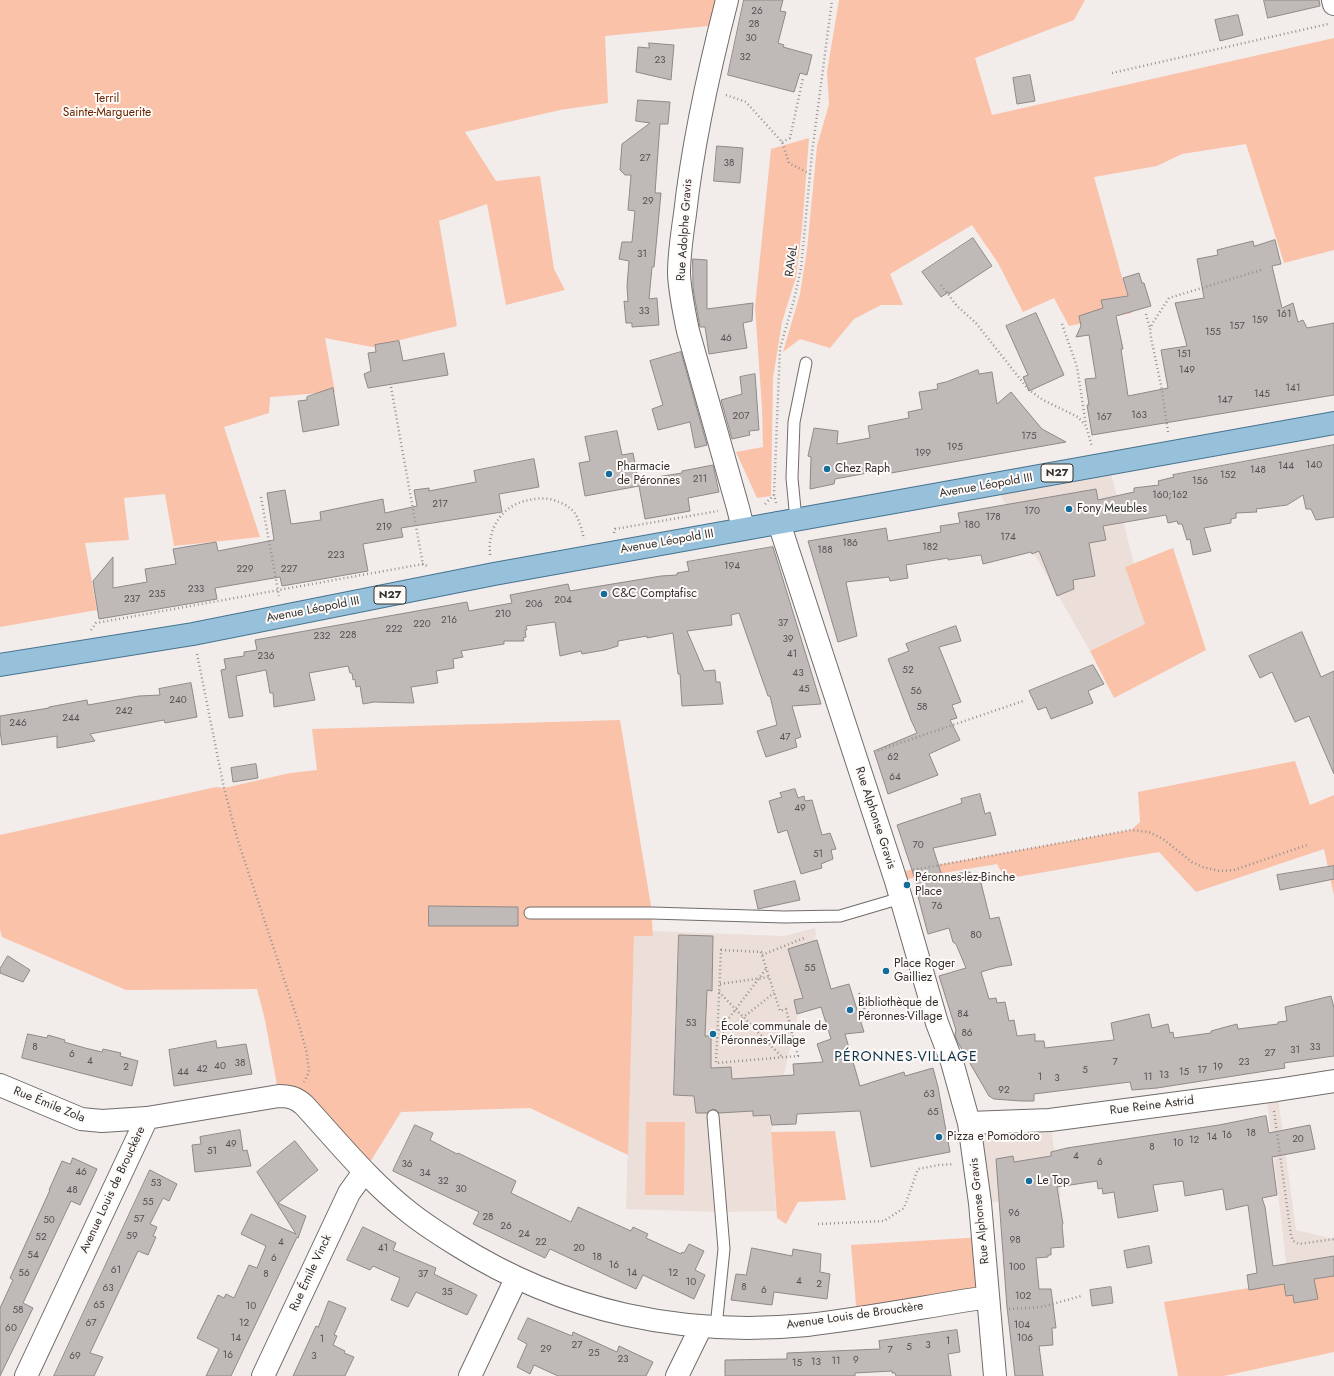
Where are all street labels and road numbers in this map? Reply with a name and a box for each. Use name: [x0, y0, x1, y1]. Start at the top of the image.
street label: Rue Adolphe Gravis: [674, 179, 696, 281]
street label: RAVeL: [783, 244, 801, 278]
road number: N27: [1041, 464, 1073, 482]
street label: Avenue Léopold III: [938, 471, 1034, 501]
street label: Avenue Léopold III: [619, 527, 715, 557]
road number: N27: [374, 586, 406, 604]
street label: Avenue Léopold III: [265, 594, 361, 626]
street label: Rue Alphonse Gravis: [852, 765, 898, 871]
street label: Rue Émile Zola: [11, 1084, 87, 1126]
street label: Rue Reine Astrid: [1109, 1094, 1195, 1118]
street label: Avenue Louis de Brouckère: [77, 1124, 149, 1256]
street label: Rue Alphonse Gravis: [967, 1157, 993, 1265]
street label: Rue Émile Vinck: [287, 1232, 335, 1314]
street label: Avenue Louis de Brouckère: [786, 1299, 924, 1333]

